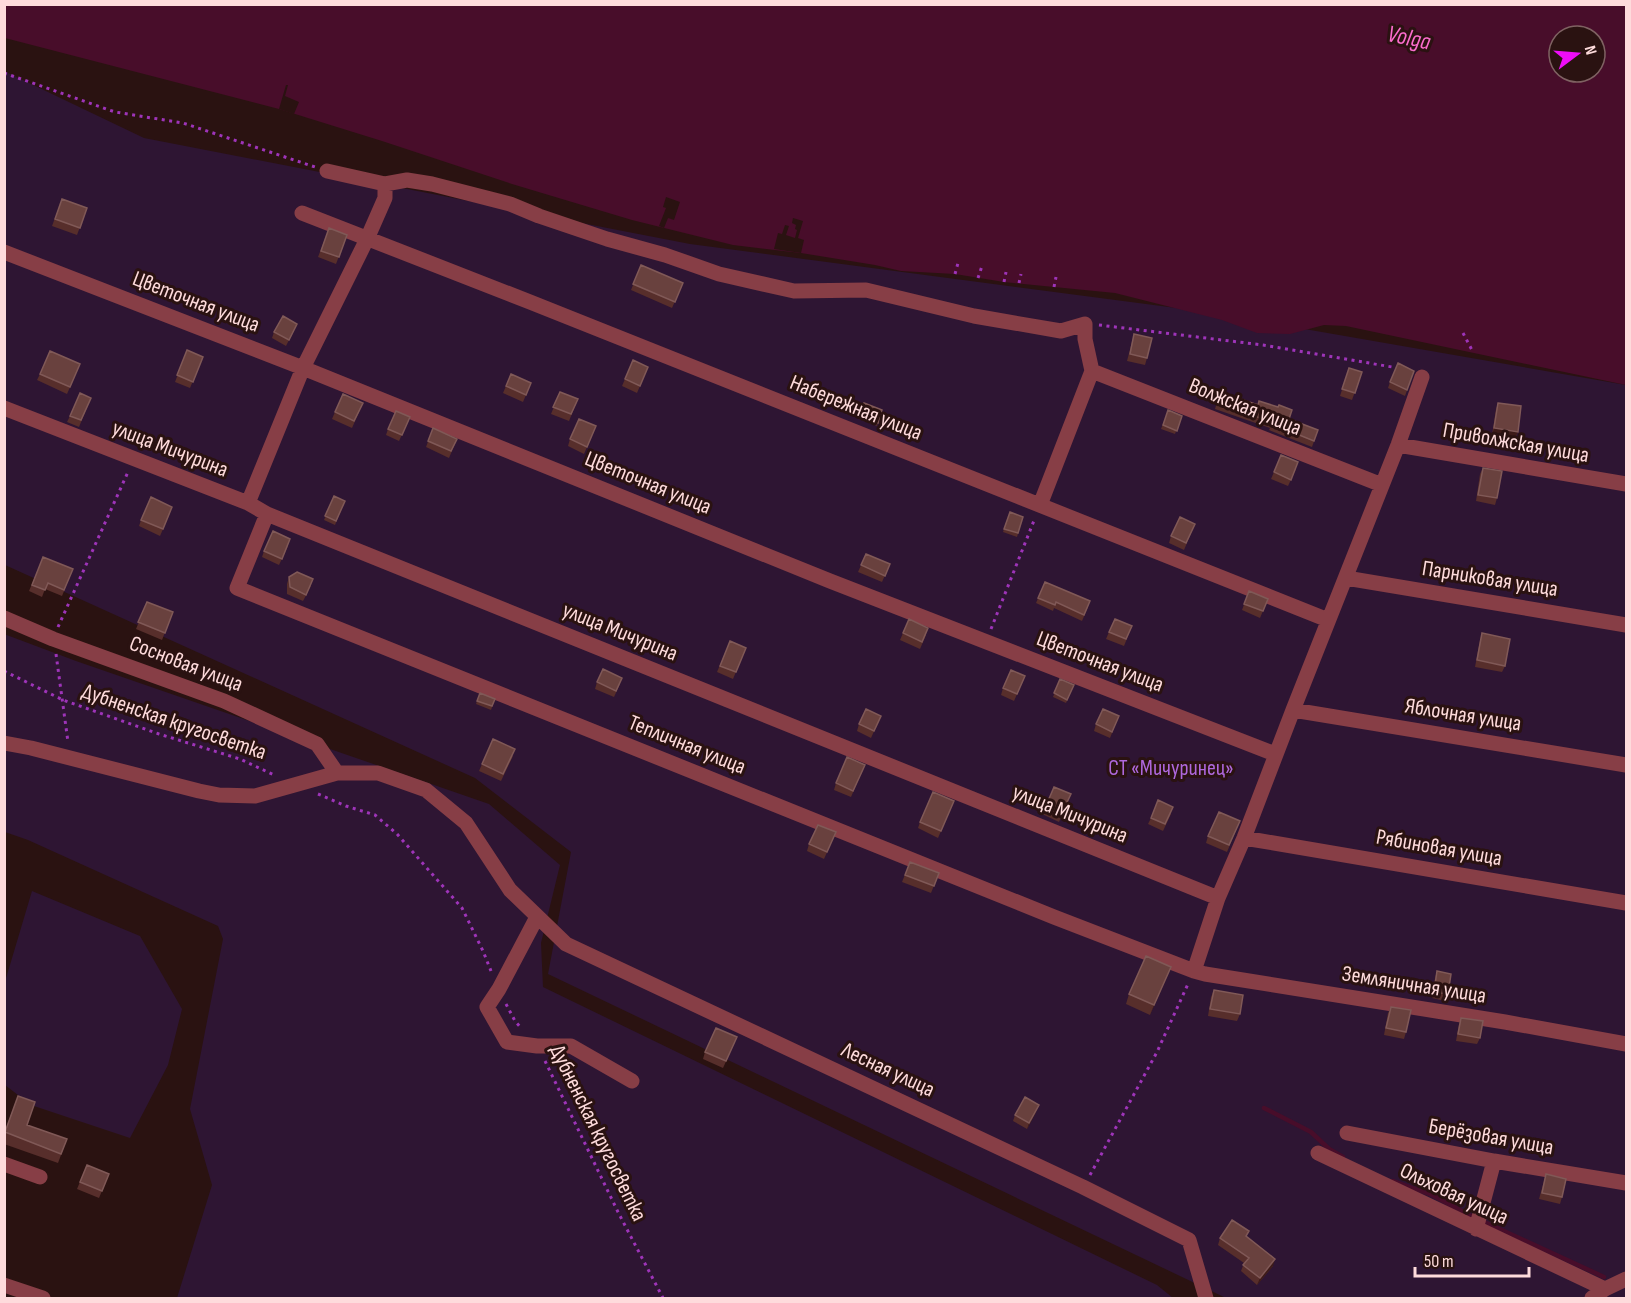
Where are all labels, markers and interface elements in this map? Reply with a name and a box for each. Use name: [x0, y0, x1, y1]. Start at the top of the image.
water label: Volga: [1385, 19, 1434, 57]
north arrow: [1547, 24, 1607, 84]
text: N: [1580, 44, 1600, 57]
street label: Цветочная улица: [129, 265, 263, 339]
street label: Набережная улица: [786, 369, 926, 447]
street label: Волжская улица: [1185, 372, 1305, 442]
street label: улица Мичурина: [108, 415, 232, 483]
street label: Приволжская улица: [1441, 417, 1591, 469]
street label: Цветочная улица: [581, 445, 715, 521]
street label: Парниковая улица: [1420, 555, 1560, 603]
street label: улица Мичурина: [558, 597, 682, 667]
street label: Цветочная улица: [1033, 625, 1167, 699]
street label: Сосновая улица: [125, 630, 247, 698]
street label: Дубненская кругосветка: [78, 678, 270, 766]
street label: Яблочная улица: [1403, 692, 1523, 738]
street label: Тепличная улица: [624, 709, 750, 781]
park label: СТ «Мичуринец»: [1108, 755, 1234, 782]
street label: улица Мичурина: [1008, 779, 1132, 849]
street label: Рябиновая улица: [1374, 824, 1504, 872]
street label: Земляничная улица: [1340, 960, 1488, 1010]
street label: Лесная улица: [836, 1036, 939, 1103]
street label: Дубненская кругосветка: [544, 1040, 652, 1226]
street label: Берёзовая улица: [1427, 1113, 1555, 1161]
street label: Ольховая улица: [1395, 1157, 1513, 1231]
scale bar: [1415, 1240, 1529, 1278]
text: 50 m: [1424, 1251, 1454, 1272]

